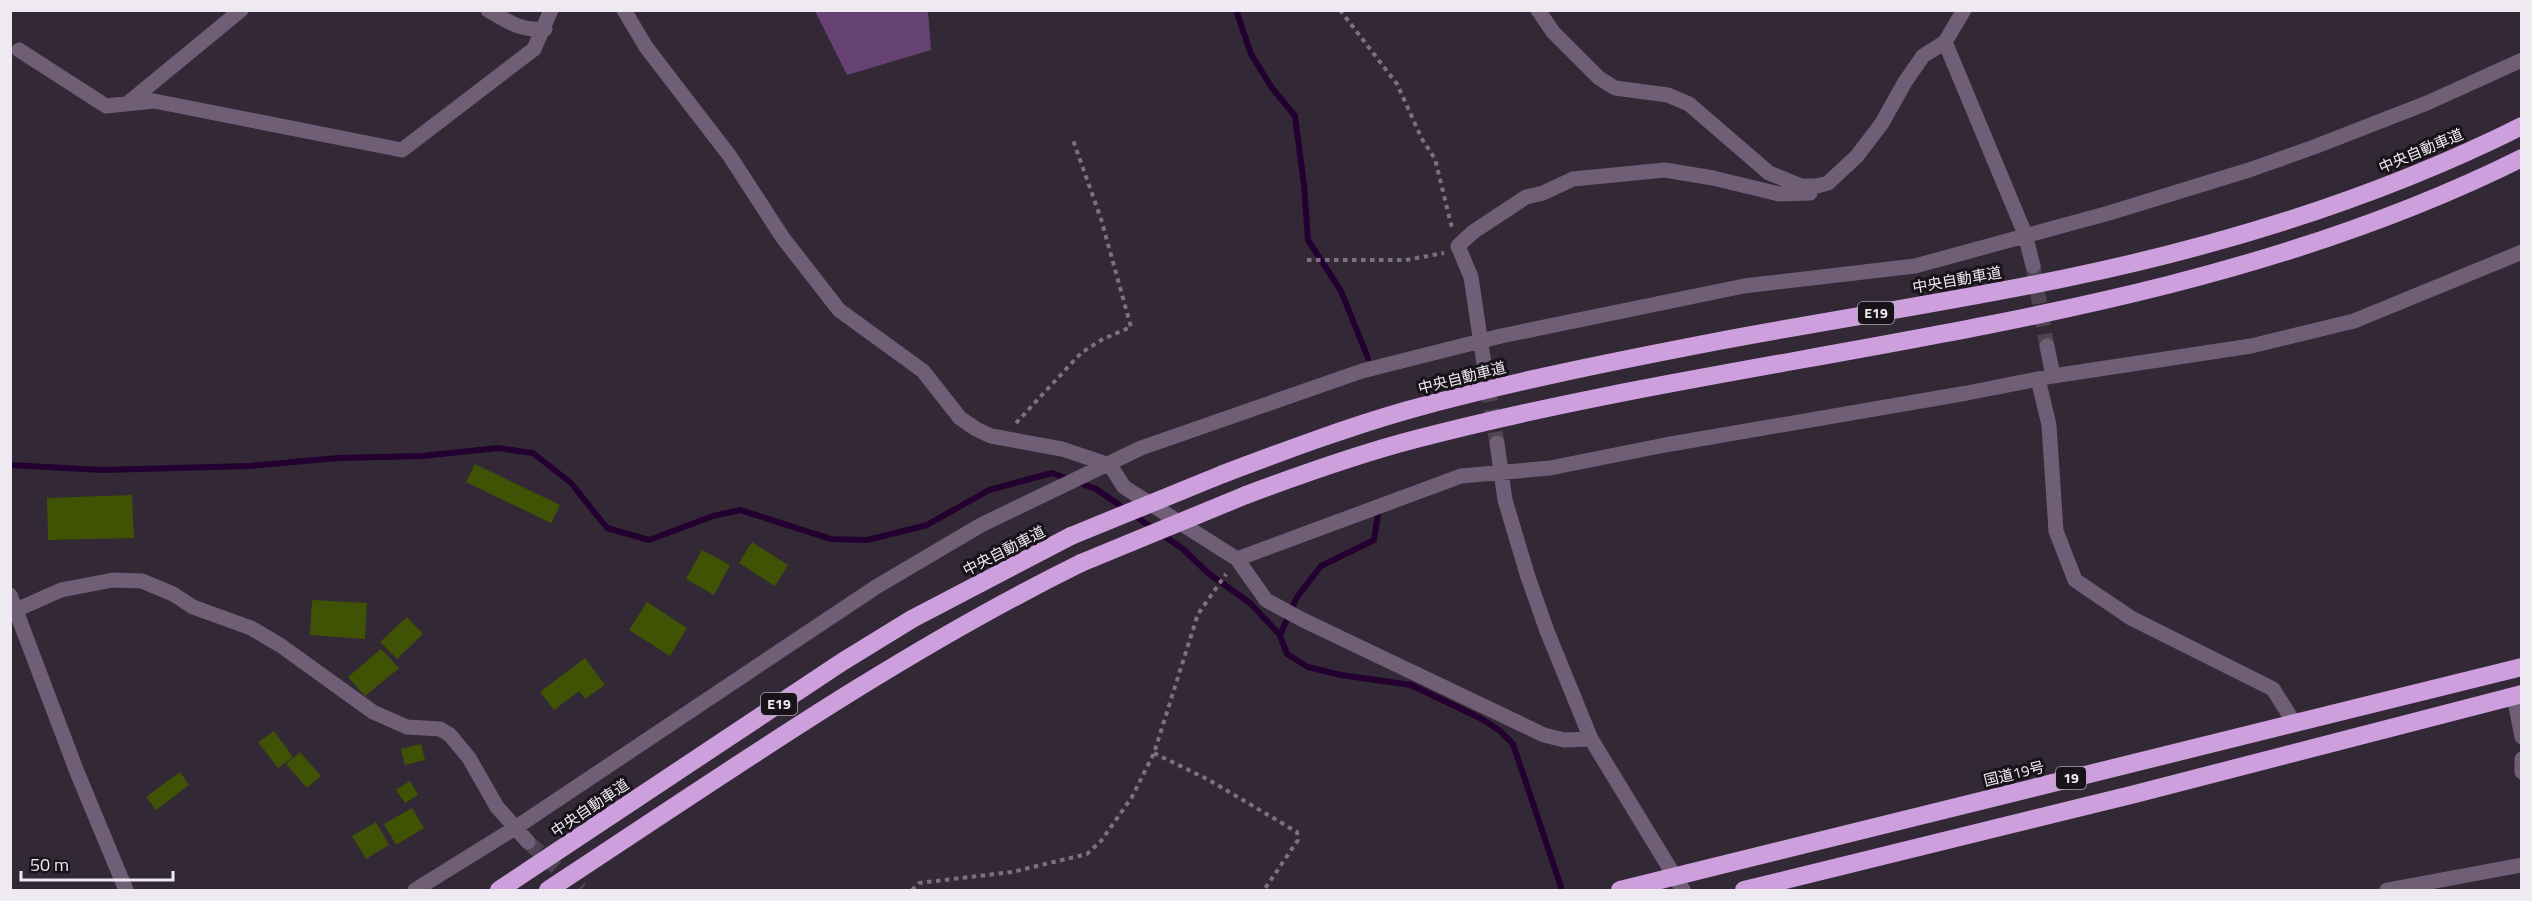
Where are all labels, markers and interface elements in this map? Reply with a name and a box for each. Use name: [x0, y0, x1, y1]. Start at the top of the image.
street label: 中央自動車道: [2375, 122, 2467, 179]
street label: 中央自動車道: [1911, 260, 2003, 299]
road number: E19: [1858, 302, 1894, 324]
street label: 中央自動車道: [1415, 355, 1508, 400]
street label: 中央自動車道: [958, 520, 1049, 581]
road number: E19: [761, 693, 797, 715]
street label: 国道19号: [1981, 755, 2047, 792]
road number: 19: [2056, 767, 2086, 789]
street label: 中央自動車道: [546, 773, 633, 842]
scale bar: [21, 844, 172, 882]
text: 50 m: [30, 851, 69, 878]

